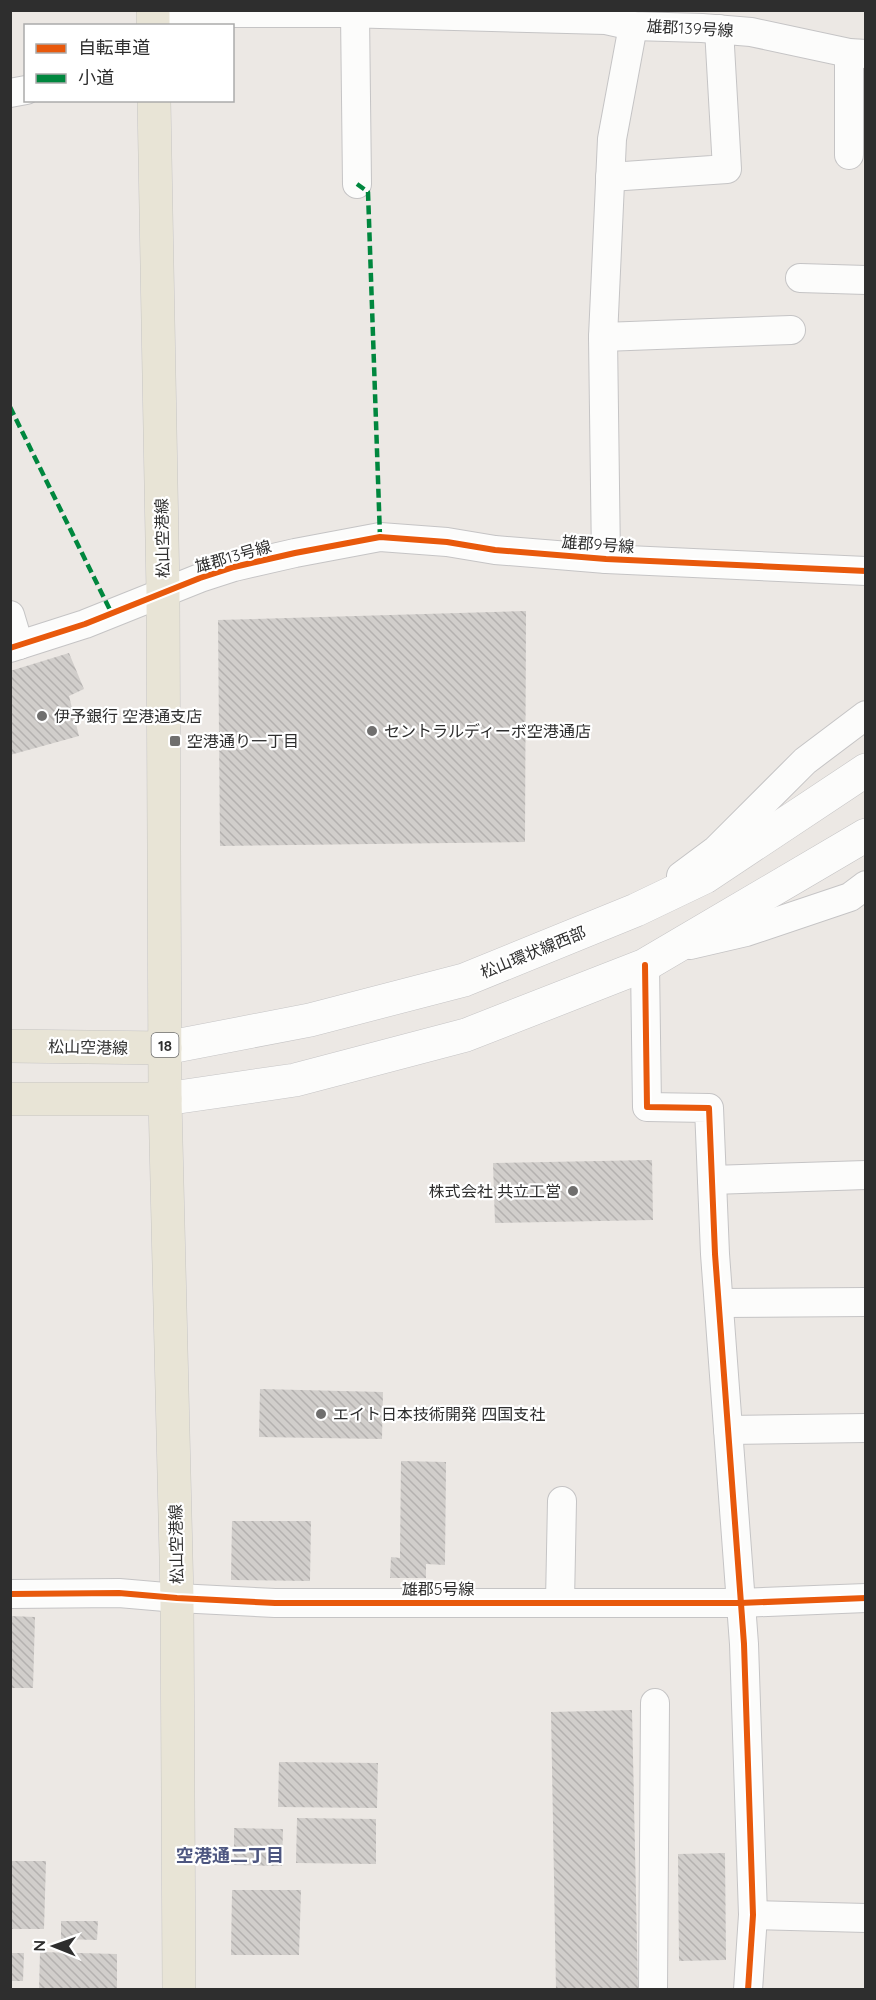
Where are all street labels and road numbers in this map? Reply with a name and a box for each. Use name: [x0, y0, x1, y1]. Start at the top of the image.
street label: 雄郡139号線: [646, 16, 734, 40]
street label: 松山空港線: [151, 498, 173, 578]
street label: 雄郡9号線: [561, 531, 635, 557]
street label: 雄郡13号線: [193, 536, 273, 576]
street label: 松山環状線西部: [477, 922, 589, 982]
road number: 18: [152, 1033, 178, 1057]
street label: 松山空港線: [48, 1036, 128, 1058]
street label: 松山空港線: [165, 1504, 187, 1584]
street label: 雄郡5号線: [402, 1579, 474, 1599]

